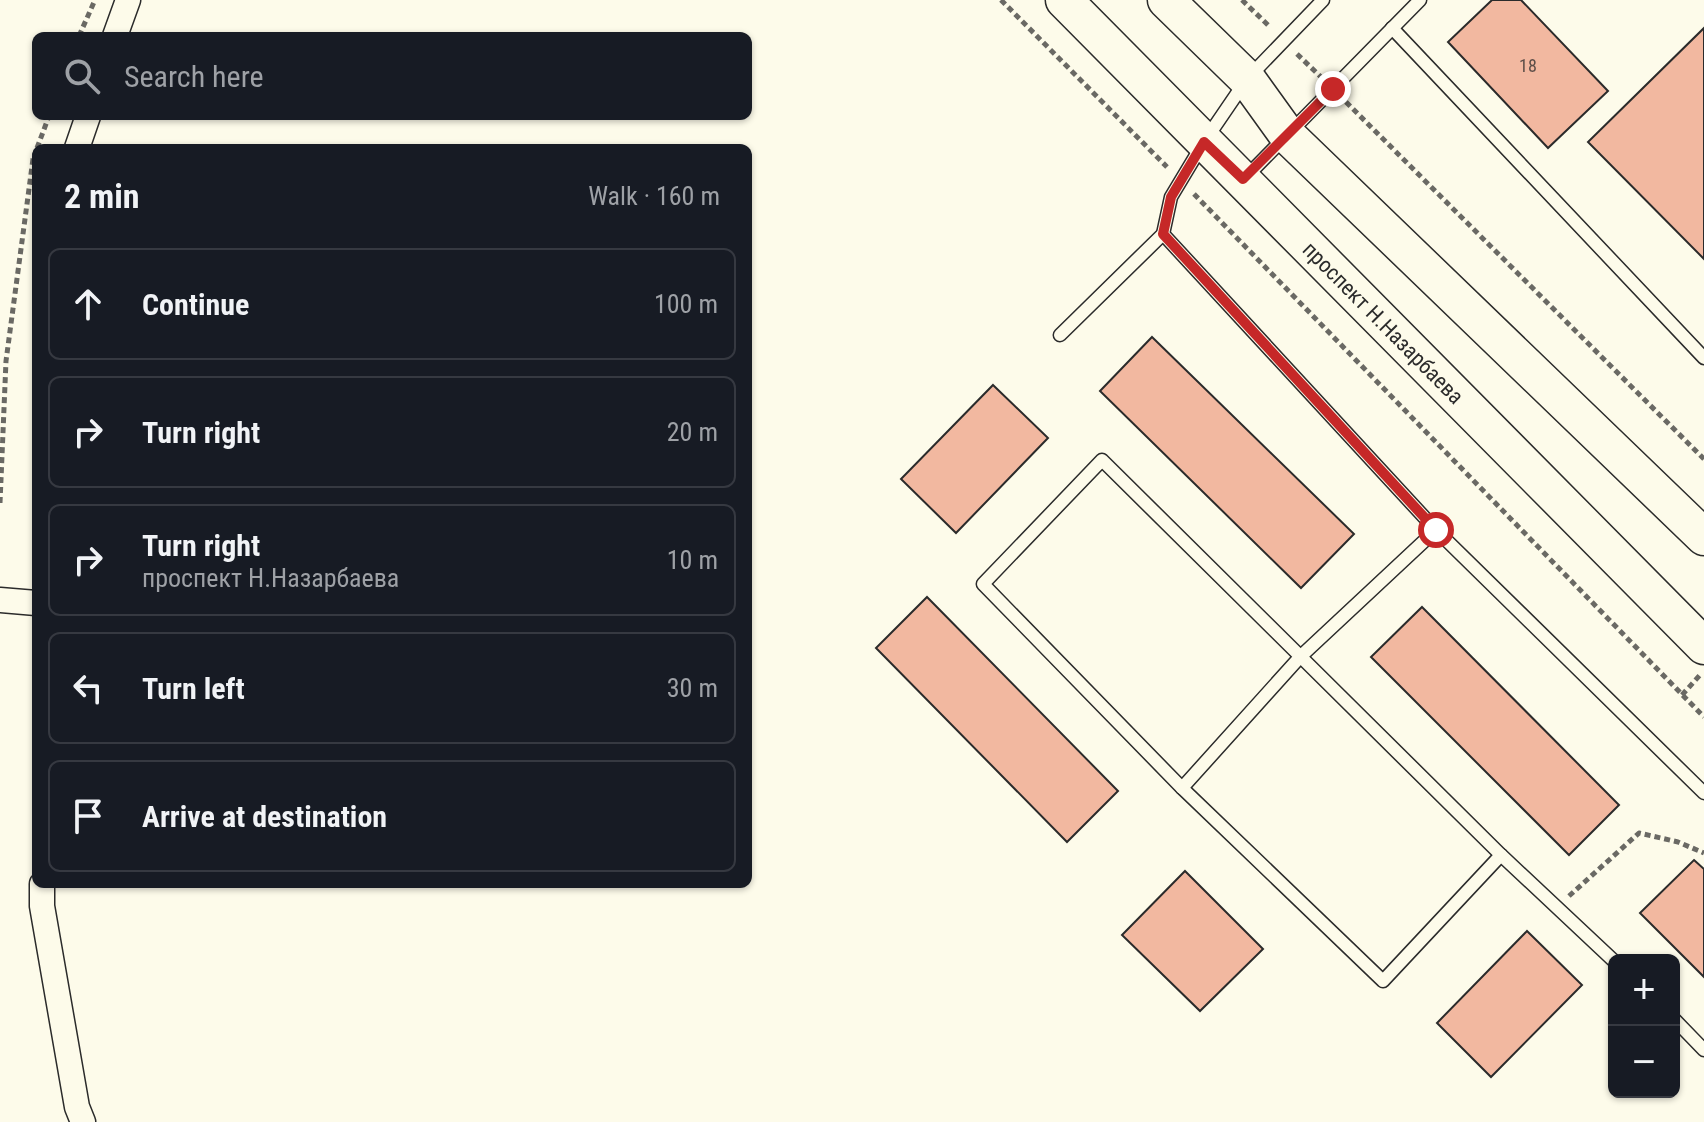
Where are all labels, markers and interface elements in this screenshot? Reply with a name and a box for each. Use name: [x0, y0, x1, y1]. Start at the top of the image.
search box: [32, 32, 752, 120]
icon: search: [60, 54, 104, 98]
house number: 18: [1519, 55, 1537, 76]
text: Search here: [124, 59, 264, 94]
route end: [1315, 71, 1351, 107]
text: 2 min: [64, 176, 140, 216]
text: Walk · 160 m: [588, 181, 720, 211]
street label: проспект Н.Назарбаева: [1298, 237, 1469, 409]
icon: ahead: [66, 282, 110, 326]
text: Continue: [142, 287, 249, 322]
text: 100 m: [654, 289, 718, 319]
icon: right: [66, 410, 110, 454]
text: Turn right: [142, 415, 260, 450]
text: 20 m: [667, 417, 718, 447]
route start: [1418, 512, 1454, 548]
text: Turn right: [142, 528, 260, 563]
icon: right: [66, 538, 110, 582]
text: 10 m: [667, 545, 718, 575]
text: проспект Н.Назарбаева: [142, 563, 399, 593]
icon: left: [66, 666, 110, 710]
text: Turn left: [142, 671, 245, 706]
text: 30 m: [667, 673, 718, 703]
icon: arrive: [66, 794, 110, 838]
text: Arrive at destination: [142, 799, 387, 834]
map controls: [1608, 954, 1680, 1098]
button: +: [1608, 954, 1680, 1026]
button: −: [1608, 1026, 1680, 1098]

